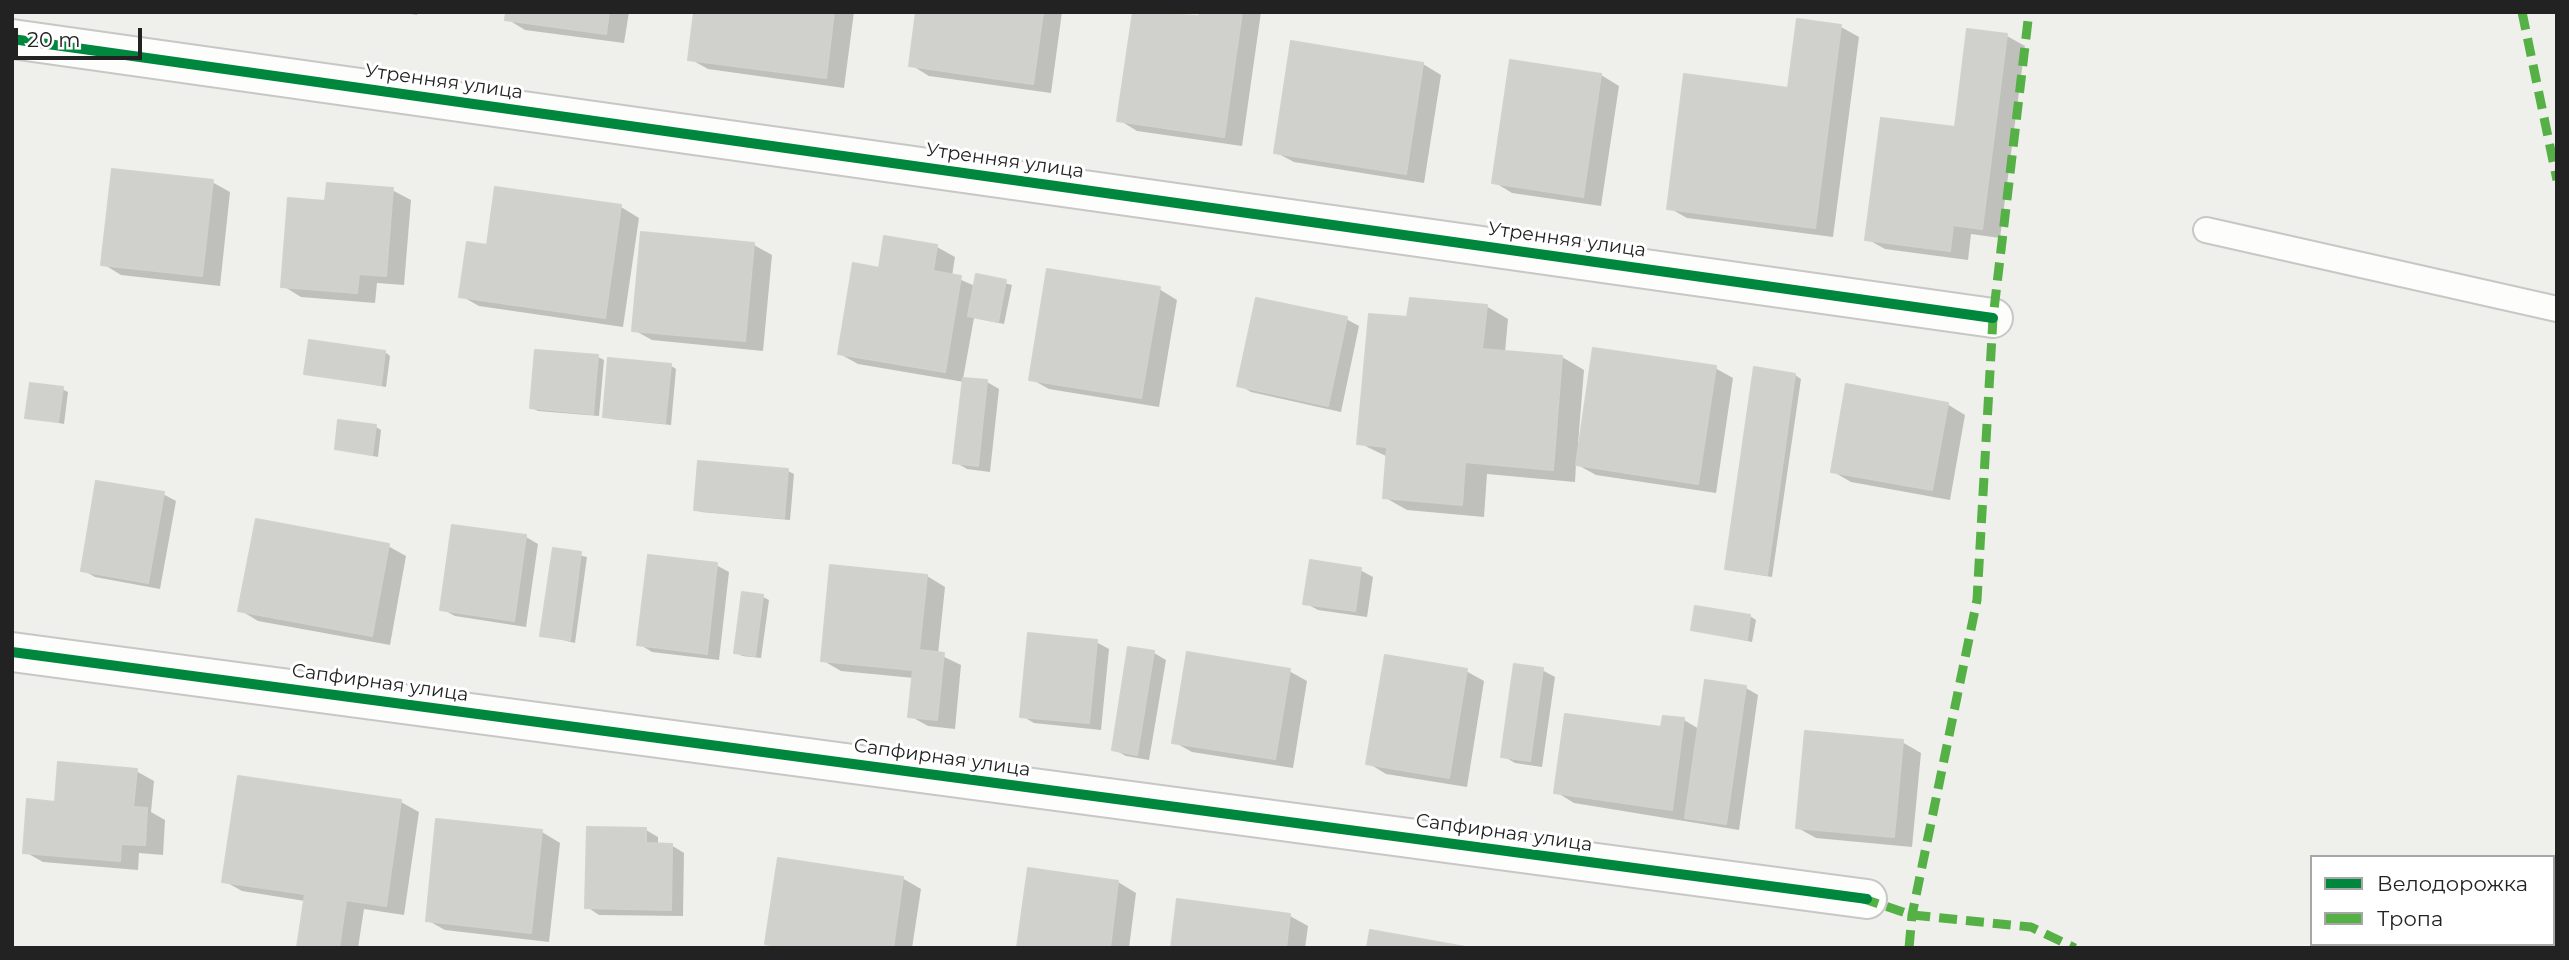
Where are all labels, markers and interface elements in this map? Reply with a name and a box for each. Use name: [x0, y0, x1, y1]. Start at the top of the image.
scale bar: [18, 14, 145, 58]
text: 20 m: [27, 27, 81, 52]
street label: Утренняя улица: [364, 60, 524, 104]
street label: Утренняя улица: [925, 139, 1085, 183]
street label: Утренняя улица: [1487, 218, 1647, 262]
street label: Сапфирная улица: [290, 659, 470, 707]
street label: Сапфирная улица: [852, 734, 1032, 782]
street label: Сапфирная улица: [1414, 809, 1594, 857]
legend: [2310, 855, 2555, 946]
text: Велодорожка: [2377, 871, 2528, 896]
text: Тропа: [2377, 906, 2443, 931]

